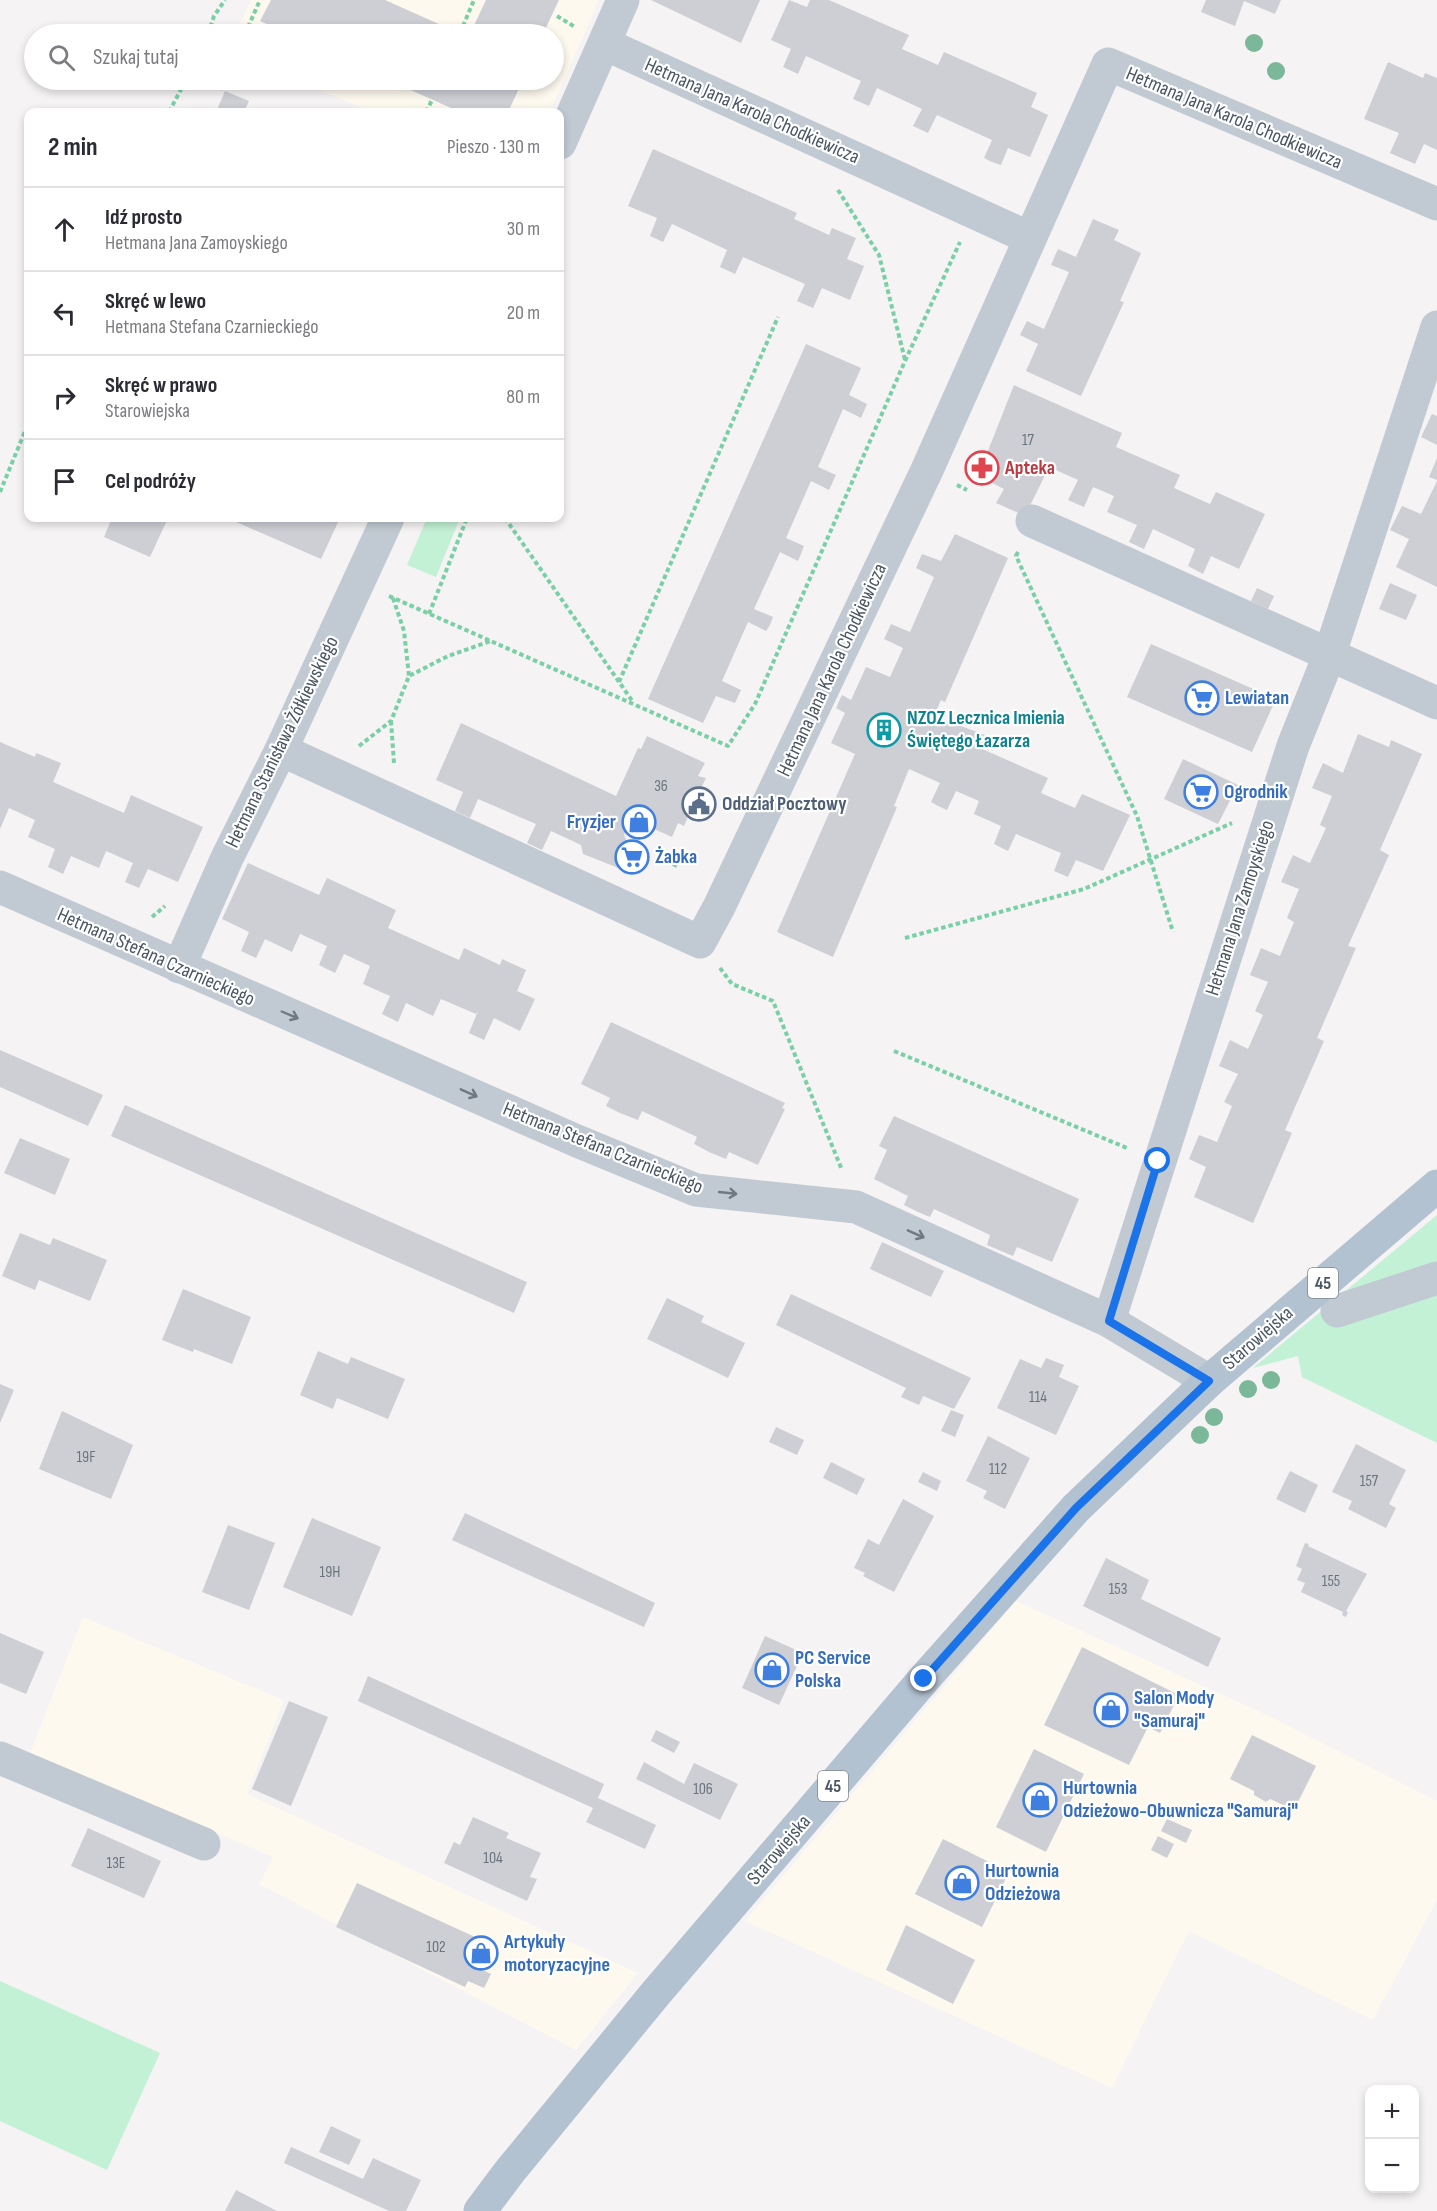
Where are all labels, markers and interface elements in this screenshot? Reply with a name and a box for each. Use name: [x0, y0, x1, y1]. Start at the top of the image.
search box: [24, 24, 564, 90]
icon: search: [45, 41, 78, 74]
text: Szukaj tutaj: [93, 44, 179, 71]
street label: Hetmana Jana Karola Chodkiewicza: [641, 53, 863, 169]
street label: Hetmana Jana Karola Chodkiewicza: [1122, 62, 1346, 174]
text: 2 min: [48, 132, 98, 163]
text: Pieszo · 130 m: [447, 135, 540, 159]
text: Idź prosto: [105, 204, 182, 231]
icon: ahead: [48, 213, 81, 246]
text: 30 m: [507, 217, 540, 241]
text: Hetmana Jana Zamoyskiego: [105, 231, 288, 255]
text: Skręć w lewo: [105, 288, 206, 315]
icon: left: [48, 297, 81, 330]
text: 20 m: [507, 301, 540, 325]
text: Hetmana Stefana Czarnieckiego: [105, 315, 319, 339]
text: Skręć w prawo: [105, 372, 217, 399]
icon: right: [48, 381, 81, 414]
text: 80 m: [506, 385, 540, 409]
text: Starowiejska: [105, 399, 190, 423]
house number: 17: [1022, 431, 1035, 450]
pharmacy icon: Apteka: [964, 450, 1000, 486]
place label: Apteka: [1004, 456, 1055, 480]
icon: arrive: [48, 465, 81, 498]
text: Cel podróży: [105, 468, 196, 495]
street label: Hetmana Jana Karola Chodkiewicza: [772, 560, 892, 780]
street label: Hetmana Stanisława Żółkiewskiego: [220, 632, 344, 852]
supermarket icon: Lewiatan: [1184, 680, 1220, 716]
place label: Lewiatan: [1225, 686, 1289, 710]
place label: NZOZ Lecznica Imienia Świętego Łazarza: [907, 706, 1065, 753]
building icon: NZOZ Lecznica Imienia Świętego Łazarza: [866, 712, 902, 748]
supermarket icon: Ogrodnik: [1183, 774, 1219, 810]
house number: 36: [654, 777, 668, 796]
place label: Ogrodnik: [1224, 780, 1288, 804]
public building icon: Oddział Pocztowy: [681, 786, 717, 822]
place label: Oddział Pocztowy: [722, 792, 847, 816]
shop icon: Fryzjer: [621, 804, 657, 840]
place label: Fryzjer: [567, 810, 616, 834]
street label: Hetmana Jana Zamoyskiego: [1200, 817, 1280, 999]
supermarket icon: Żabka: [614, 839, 650, 875]
place label: Żabka: [655, 845, 697, 869]
street label: Hetmana Stefana Czarnieckiego: [54, 903, 258, 1011]
one-way arrow: [280, 1010, 299, 1021]
one-way arrow: [460, 1087, 478, 1099]
street label: Hetmana Stefana Czarnieckiego: [499, 1097, 707, 1199]
route start: [1144, 1147, 1170, 1173]
one-way arrow: [718, 1188, 737, 1199]
one-way arrow: [907, 1229, 925, 1240]
road number: 45: [1308, 1268, 1338, 1298]
street label: Starowiejska: [1218, 1301, 1298, 1375]
house number: 114: [1029, 1388, 1047, 1407]
house number: 19F: [77, 1448, 96, 1467]
house number: 112: [989, 1460, 1007, 1479]
house number: 157: [1360, 1472, 1379, 1491]
house number: 19H: [320, 1563, 340, 1582]
house number: 155: [1322, 1572, 1340, 1591]
house number: 153: [1109, 1580, 1127, 1599]
place label: PC Service Polska: [795, 1646, 871, 1693]
shop icon: PC Service Polska: [754, 1652, 790, 1688]
route end: [910, 1665, 936, 1691]
place label: Salon Mody "Samuraj": [1134, 1686, 1215, 1733]
shop icon: Salon Mody "Samuraj": [1093, 1692, 1129, 1728]
road number: 45: [818, 1771, 848, 1801]
place label: Hurtownia Odzieżowo-Obuwnicza "Samuraj": [1063, 1776, 1298, 1823]
house number: 106: [693, 1780, 713, 1799]
shop icon: Hurtownia Odzieżowo-Obuwnicza "Samuraj": [1022, 1782, 1058, 1818]
street label: Starowiejska: [742, 1810, 816, 1890]
house number: 104: [483, 1849, 503, 1868]
house number: 13E: [107, 1854, 125, 1873]
place label: Hurtownia Odzieżowa: [985, 1859, 1060, 1906]
shop icon: Hurtownia Odzieżowa: [944, 1865, 980, 1901]
place label: Artykuły motoryzacyjne: [503, 1930, 610, 1977]
shop icon: Artykuły motoryzacyjne: [463, 1935, 499, 1971]
house number: 102: [426, 1938, 446, 1957]
map controls: [1365, 2085, 1419, 2193]
button: +: [1365, 2085, 1419, 2139]
button: −: [1365, 2139, 1419, 2193]

